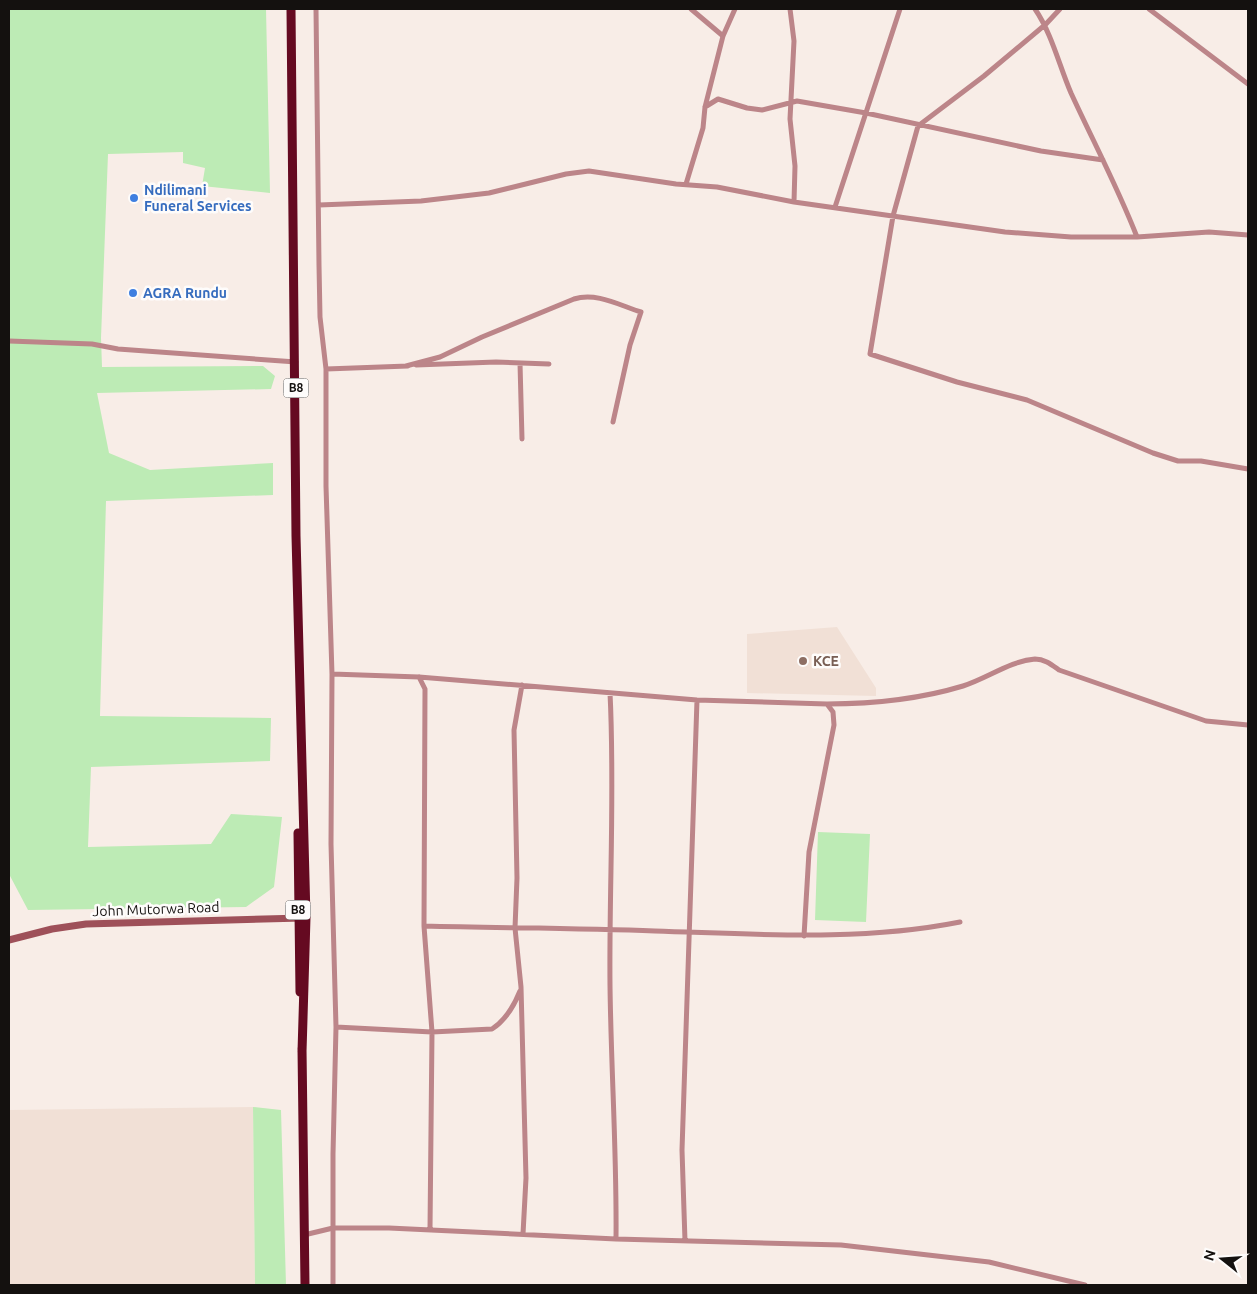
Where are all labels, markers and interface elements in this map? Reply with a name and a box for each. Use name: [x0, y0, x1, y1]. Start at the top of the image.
place label: Ndilimani Funeral Services: [144, 182, 252, 214]
marker: Ndilimani Funeral Services: [128, 192, 140, 204]
place label: AGRA Rundu: [143, 285, 227, 301]
marker: AGRA Rundu: [127, 287, 139, 299]
road number: B8: [284, 378, 308, 398]
place label: KCE: [813, 653, 839, 669]
marker: KCE: [797, 655, 809, 667]
street label: John Mutorwa Road: [92, 899, 220, 919]
road number: B8: [286, 900, 310, 920]
north arrow: [1197, 1234, 1247, 1284]
text: N: [1200, 1248, 1219, 1263]

